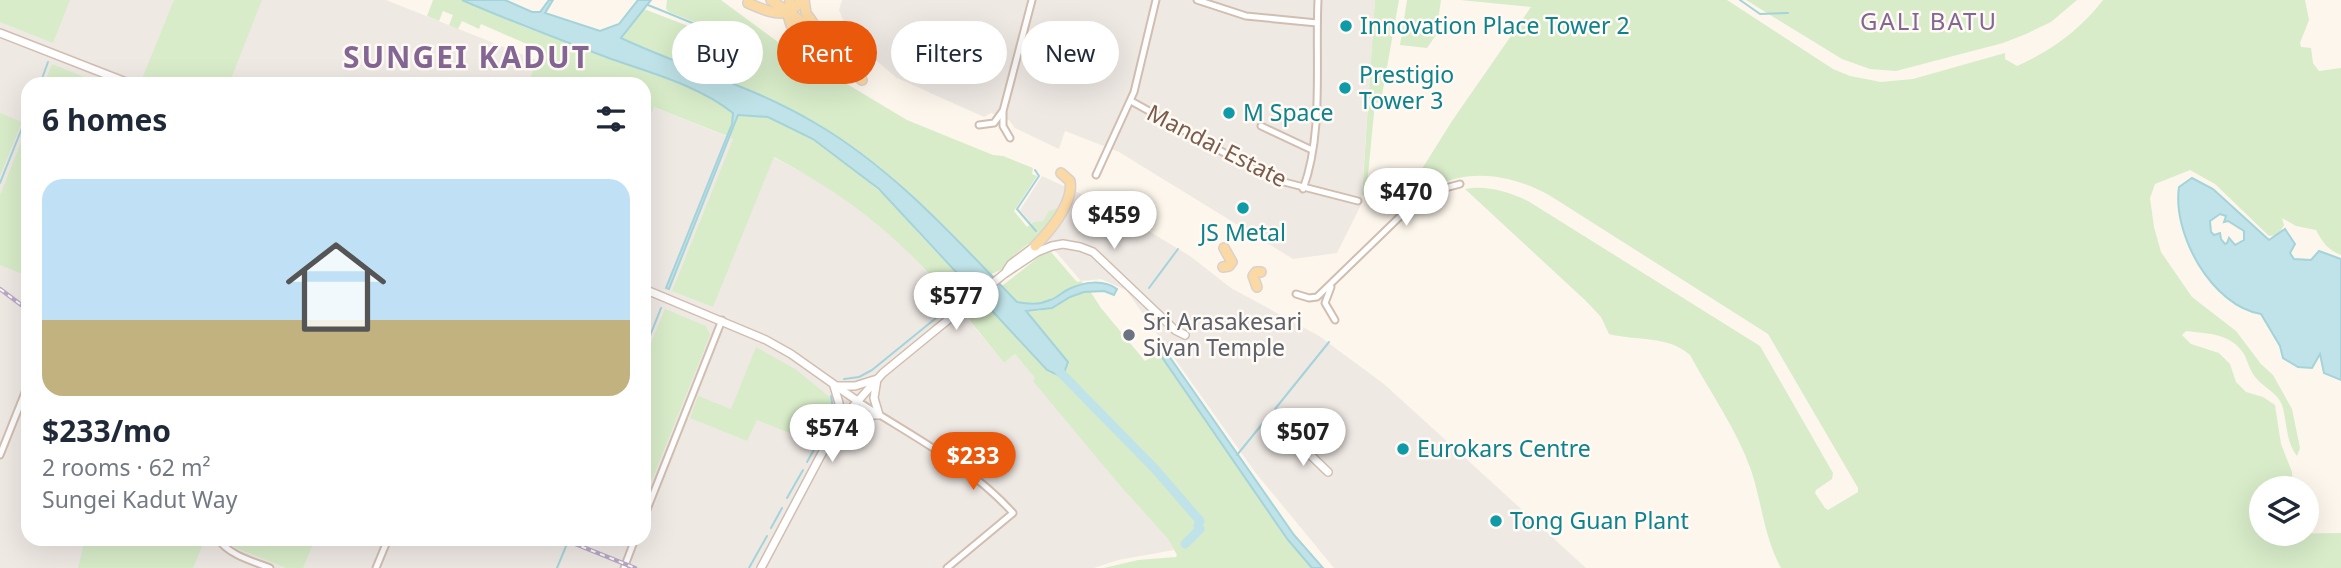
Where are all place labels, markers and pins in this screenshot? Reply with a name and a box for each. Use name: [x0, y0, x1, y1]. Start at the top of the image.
place label: Innovation Place Tower 2: [1360, 9, 1630, 41]
marker: Innovation Place Tower 2: [1338, 18, 1354, 34]
place label: Prestigio Tower 3: [1359, 58, 1454, 116]
marker: Prestigio Tower 3: [1337, 80, 1353, 96]
place label: M Space: [1243, 96, 1334, 128]
marker: M Space: [1221, 105, 1237, 121]
pin: $470: [1365, 168, 1447, 228]
pin: $459: [1073, 191, 1155, 251]
marker: JS Metal: [1235, 200, 1251, 216]
place label: JS Metal: [1198, 216, 1286, 248]
pin: $577: [915, 272, 997, 332]
place label: Sri Arasakesari Sivan Temple: [1143, 305, 1302, 363]
marker: Sri Arasakesari Sivan Temple: [1121, 327, 1137, 343]
pin: $574: [791, 405, 873, 464]
pin: $507: [1262, 408, 1344, 468]
place label: Eurokars Centre: [1417, 432, 1591, 464]
pin: $233: [932, 433, 1014, 492]
marker: Eurokars Centre: [1395, 441, 1411, 457]
place label: Tong Guan Plant: [1510, 504, 1689, 536]
marker: Tong Guan Plant: [1488, 513, 1504, 529]

